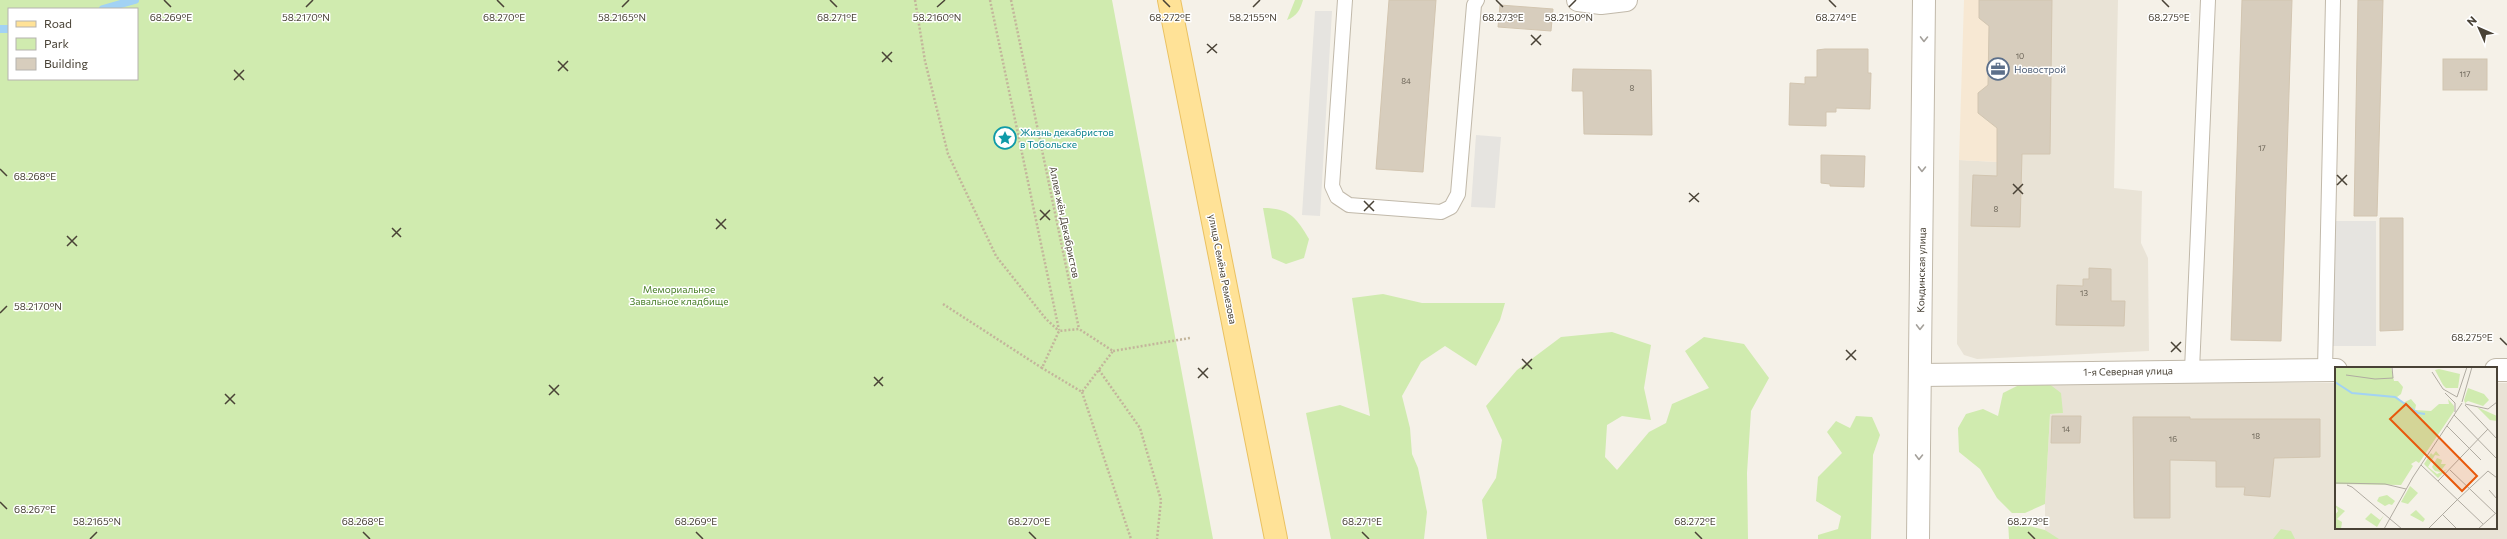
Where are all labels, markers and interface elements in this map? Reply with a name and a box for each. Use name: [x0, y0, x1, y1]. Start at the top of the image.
legend: [8, 8, 138, 80]
north arrow: [2459, 8, 2499, 48]
text: 68.269°E: [150, 11, 192, 23]
text: 58.2170°N: [282, 11, 330, 23]
text: 68.270°E: [483, 11, 525, 23]
text: 58.2165°N: [598, 11, 646, 23]
text: 68.271°E: [817, 11, 857, 23]
text: 58.2160°N: [913, 11, 961, 23]
text: 68.272°E: [1149, 11, 1191, 23]
text: 58.2155°N: [1229, 11, 1277, 23]
text: 68.273°E: [1482, 11, 1524, 23]
text: 58.2150°N: [1545, 11, 1593, 23]
text: 68.274°E: [1815, 11, 1857, 23]
text: 68.275°E: [2148, 11, 2190, 23]
text: N: [2464, 13, 2479, 28]
text: Road: [44, 16, 72, 30]
text: Park: [44, 36, 70, 50]
one-way arrow: [1920, 36, 1928, 42]
house number: 10: [2016, 51, 2024, 61]
text: Building: [44, 56, 88, 70]
office icon: Новострой: [1985, 56, 2011, 82]
place label: Новострой: [2014, 63, 2066, 75]
house number: 117: [2459, 69, 2471, 79]
house number: 84: [1401, 76, 1411, 86]
house number: 8: [1630, 83, 1635, 93]
place icon: Жизнь декабристов в Тобольске: [992, 125, 1018, 151]
place label: Жизнь декабристов в Тобольске: [1020, 126, 1114, 150]
house number: 17: [2258, 143, 2266, 153]
street label: Аллея жён Декабристов: [1047, 165, 1083, 279]
one-way arrow: [1918, 166, 1926, 172]
text: 68.268°E: [14, 170, 56, 182]
house number: 8: [1994, 204, 1999, 214]
street label: улица Семёна Ремезова: [1206, 213, 1240, 325]
street label: Кондинская улица: [1914, 227, 1928, 313]
park label: Мемориальное Завальное кладбище: [630, 283, 728, 307]
house number: 13: [2080, 288, 2088, 298]
text: 58.2170°N: [14, 300, 62, 312]
one-way arrow: [1916, 324, 1925, 330]
text: 68.275°E: [2451, 331, 2493, 343]
street label: 1-я Северная улица: [2083, 364, 2173, 378]
inset map: [2335, 367, 2497, 529]
house number: 14: [2062, 424, 2070, 434]
house number: 18: [2252, 431, 2260, 441]
house number: 16: [2169, 434, 2177, 444]
one-way arrow: [1915, 454, 1923, 460]
text: 68.267°E: [14, 503, 56, 515]
text: 58.2165°N: [73, 515, 121, 527]
text: 68.268°E: [342, 515, 384, 527]
text: 68.269°E: [675, 515, 717, 527]
text: 68.270°E: [1008, 515, 1050, 527]
text: 68.271°E: [1342, 515, 1382, 527]
text: 68.272°E: [1674, 515, 1716, 527]
text: 68.273°E: [2007, 515, 2049, 527]

